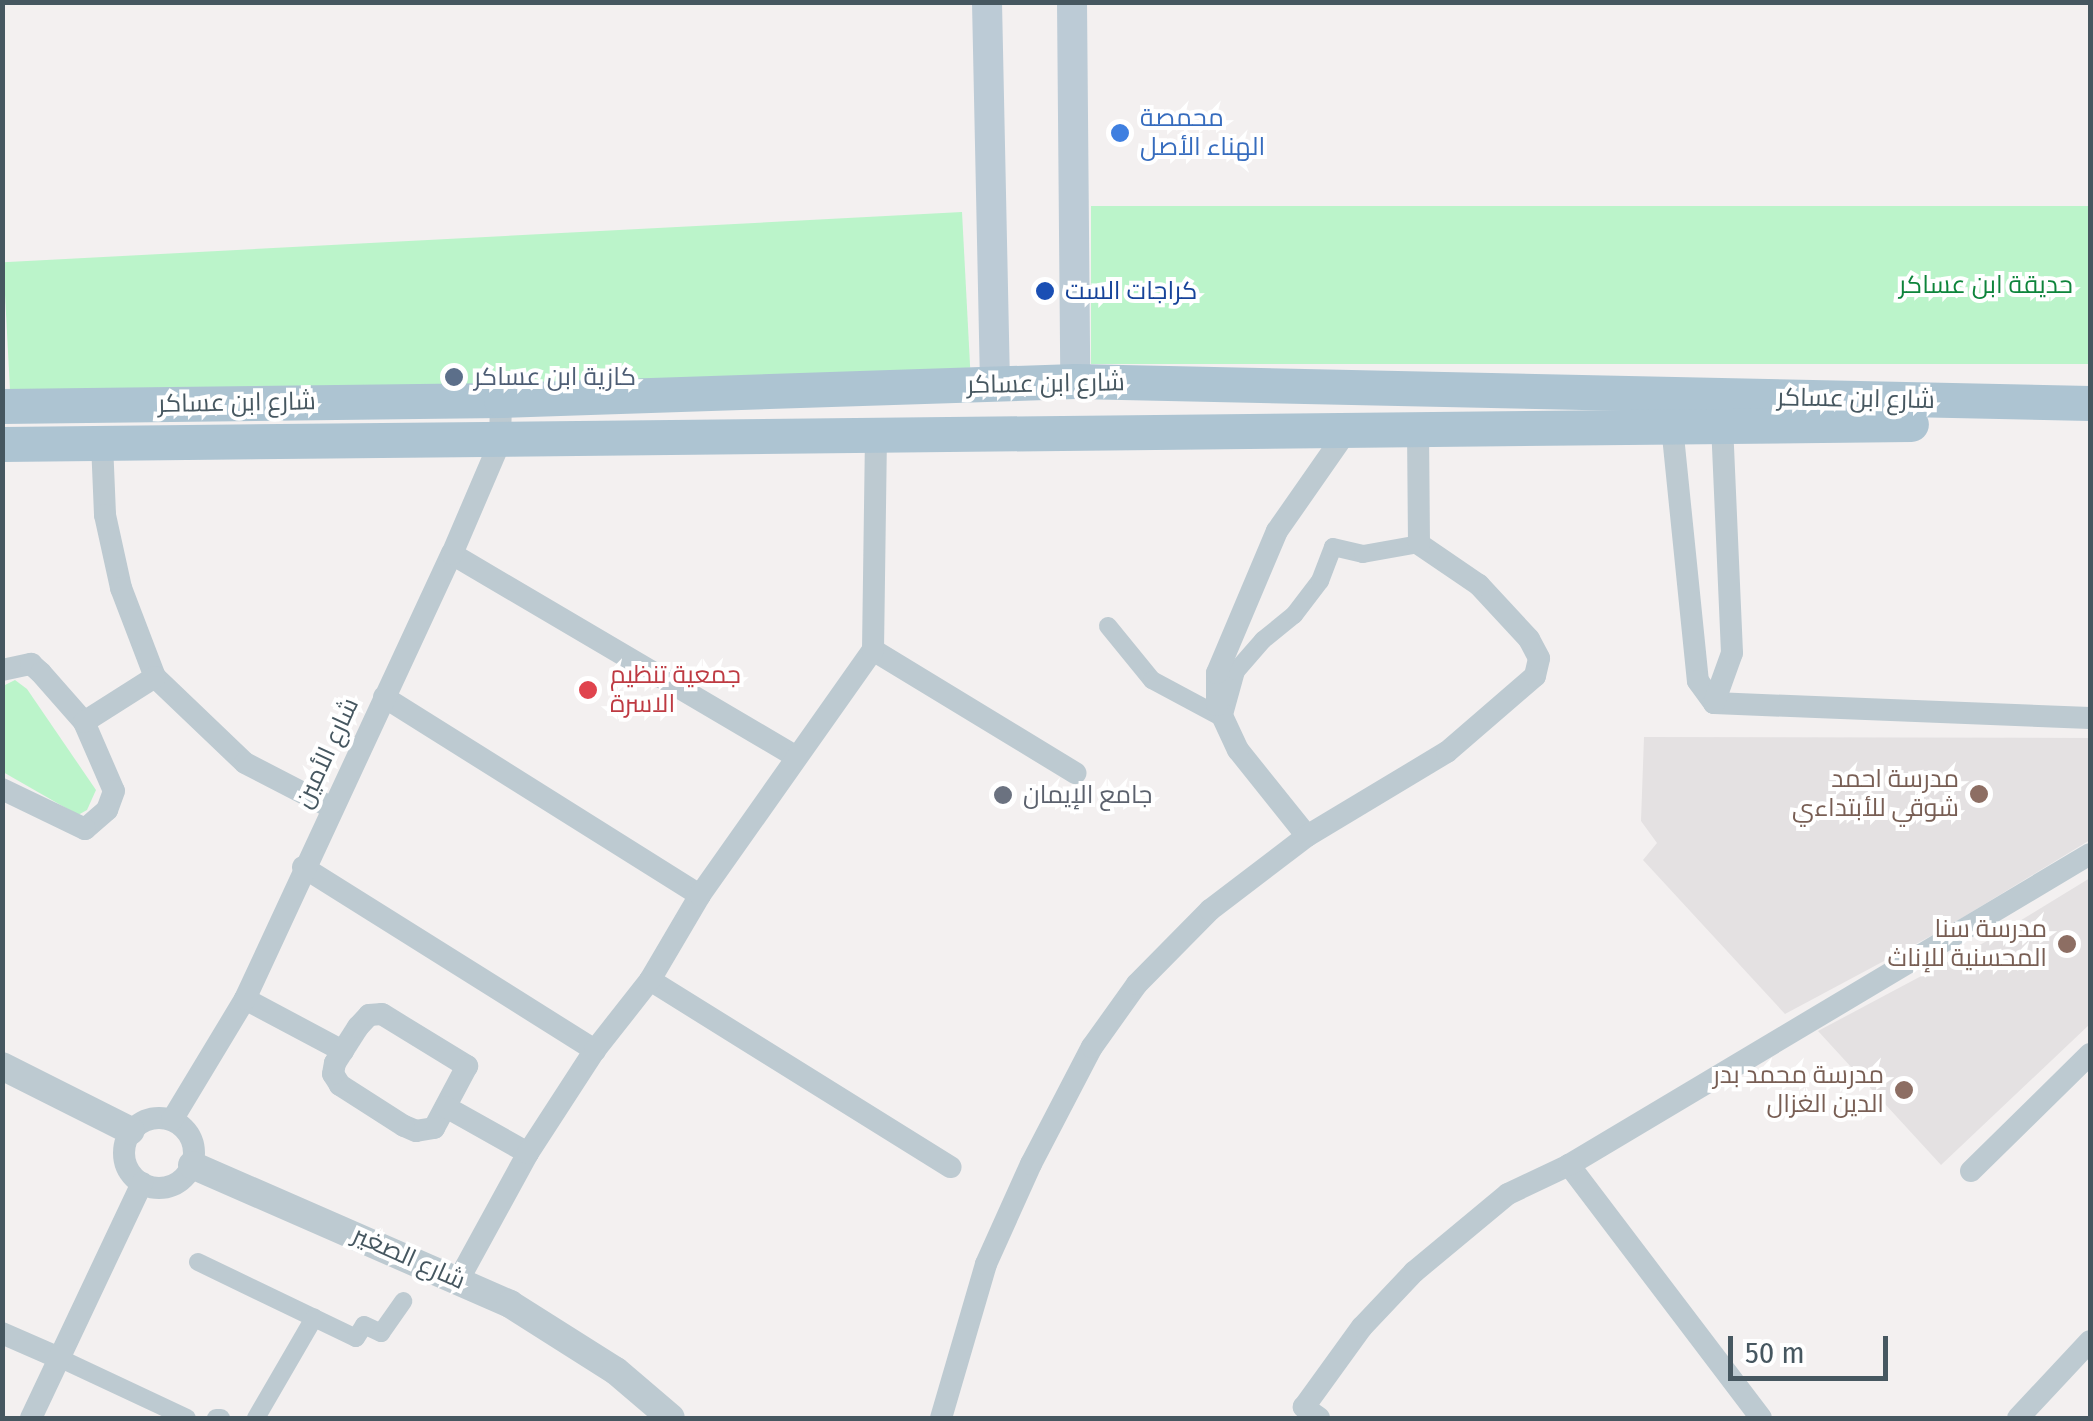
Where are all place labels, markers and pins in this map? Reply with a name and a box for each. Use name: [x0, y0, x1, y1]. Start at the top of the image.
place label: محمصة الهناء الأصل: [1140, 104, 1265, 163]
marker: محمصة الهناء الأصل: [1109, 122, 1131, 144]
place label: كراجات الست: [1065, 276, 1197, 306]
marker: كراجات الست: [1034, 280, 1056, 302]
place label: كازية ابن عساكر: [474, 362, 636, 392]
marker: كازية ابن عساكر: [443, 366, 465, 388]
place label: جمعية تنظيم الاسرة: [610, 661, 741, 720]
marker: جمعية تنظيم الاسرة: [575, 677, 601, 703]
place label: مدرسة احمد شوقي للأبتداءي: [1792, 765, 1959, 824]
place label: جامع الإيمان: [1023, 780, 1152, 810]
marker: مدرسة احمد شوقي للأبتداءي: [1968, 783, 1990, 805]
marker: جامع الإيمان: [992, 784, 1014, 806]
place label: مدرسة سنا المحسنية للإناث: [1887, 915, 2047, 974]
marker: مدرسة سنا المحسنية للإناث: [2056, 933, 2078, 955]
place label: مدرسة محمد بدر الدين الغزال: [1713, 1061, 1884, 1120]
marker: مدرسة محمد بدر الدين الغزال: [1893, 1079, 1915, 1101]

